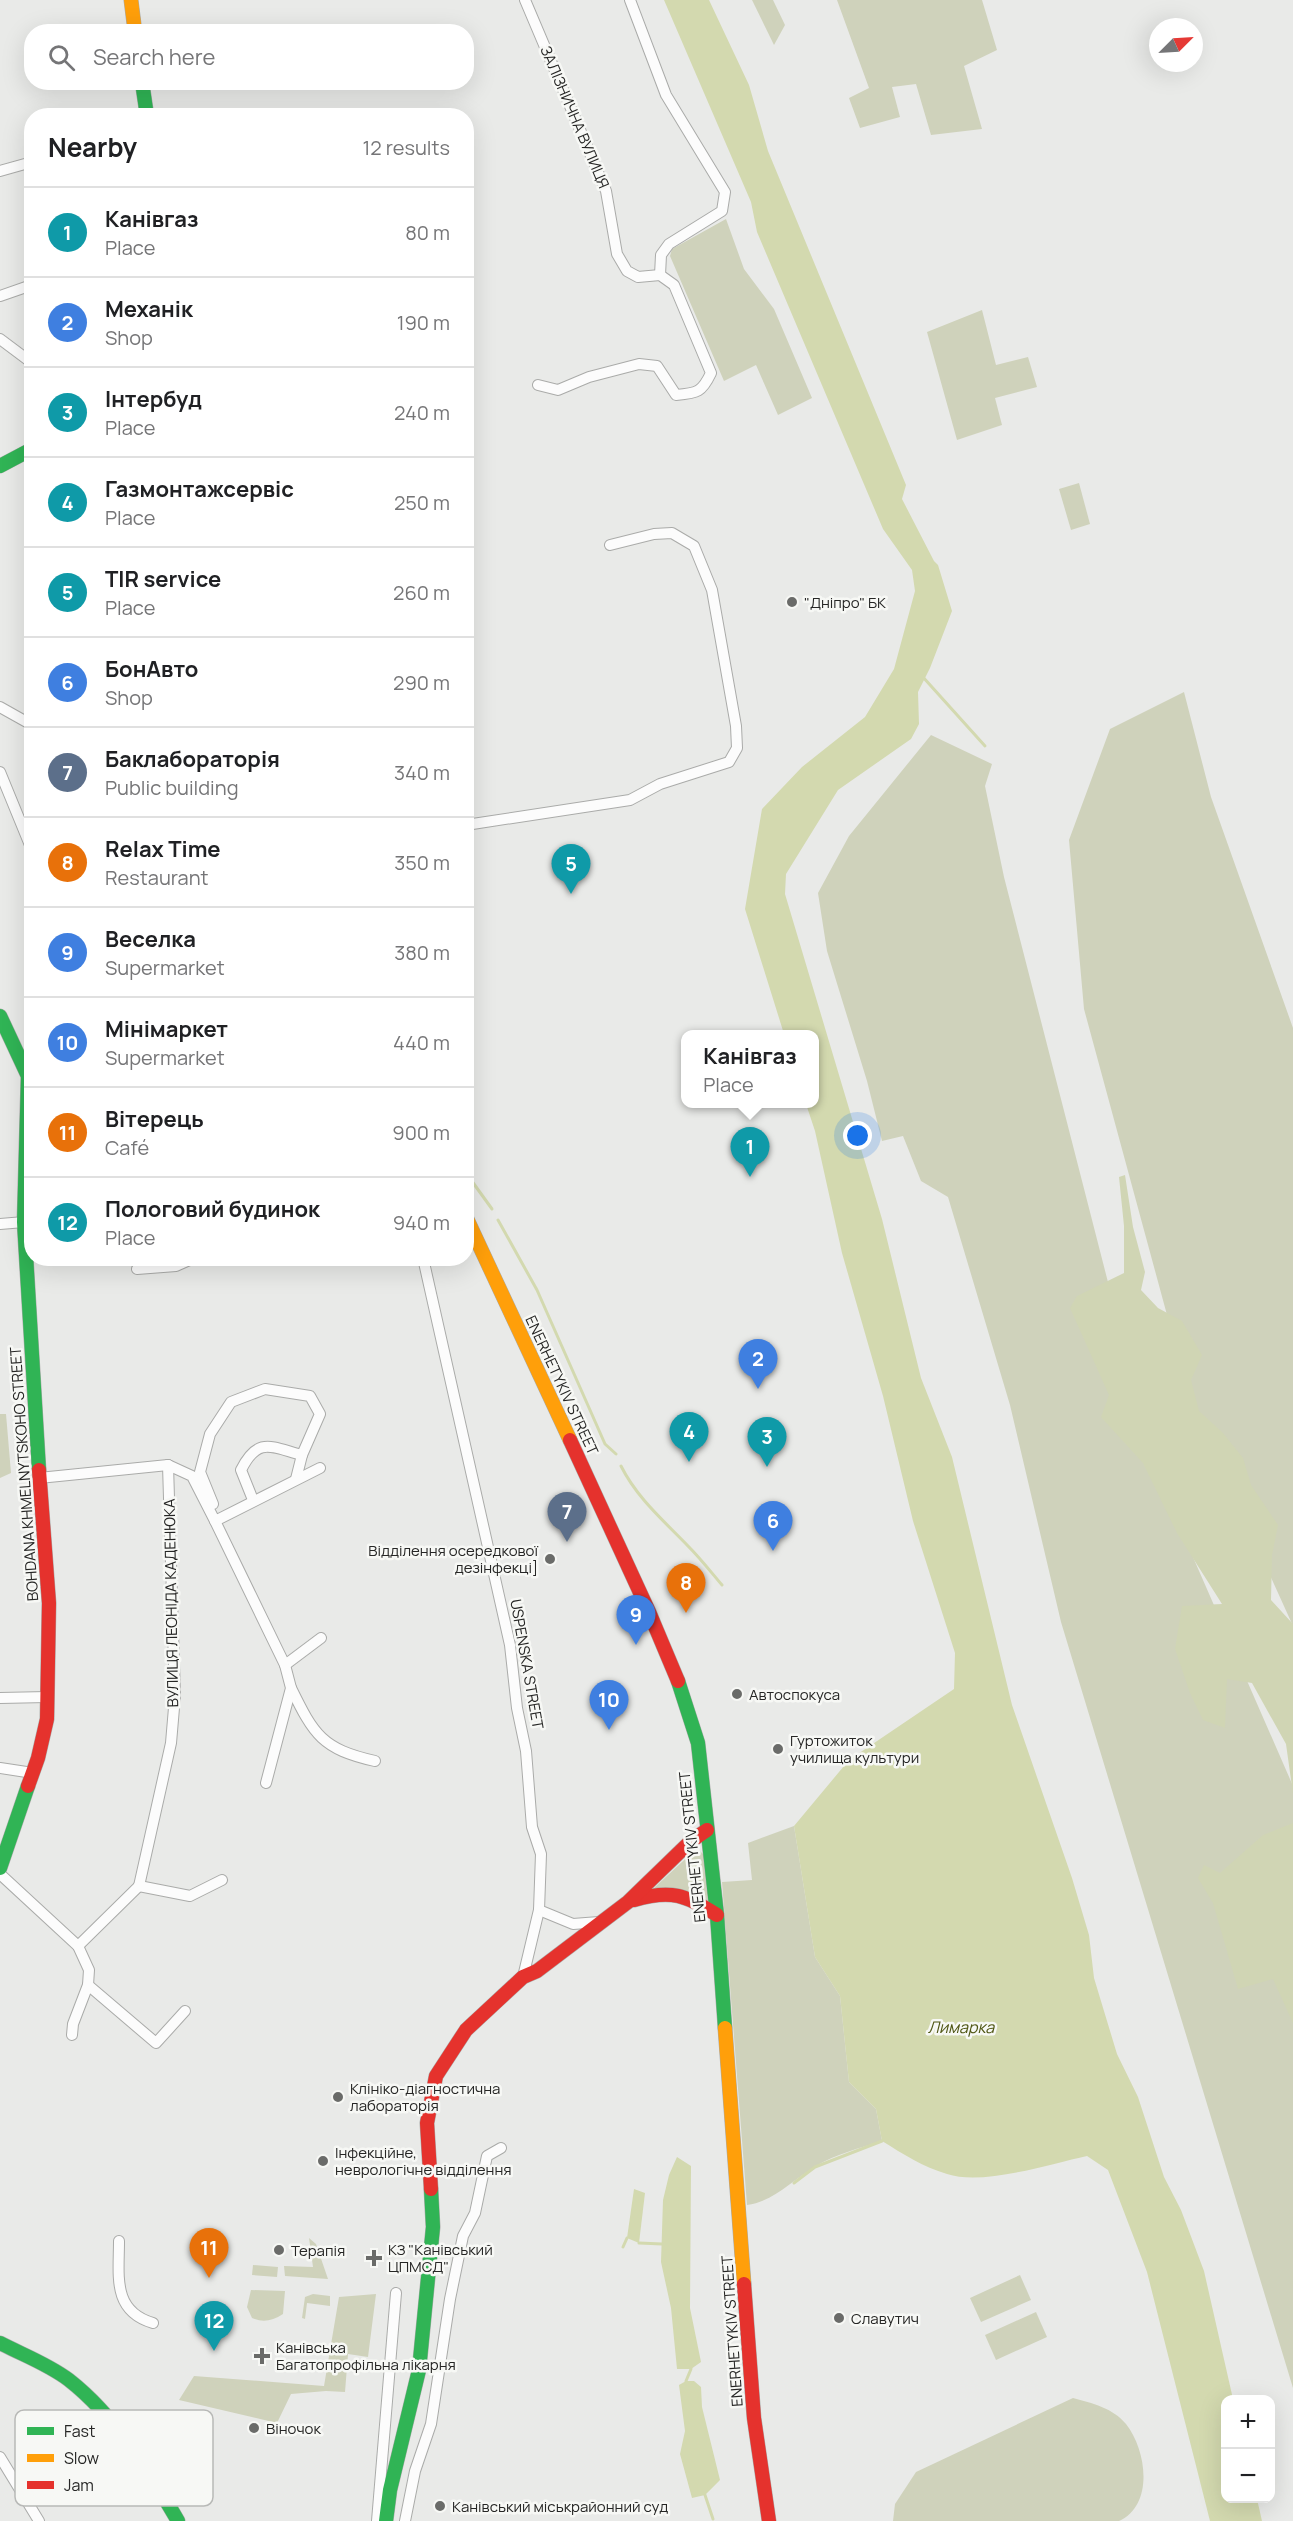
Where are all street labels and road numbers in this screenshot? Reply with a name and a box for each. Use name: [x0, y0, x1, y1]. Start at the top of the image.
street label: ЗАЛІЗНИЧНА ВУЛИЦЯ: [535, 43, 615, 191]
street label: ENERHETYKIV STREET: [520, 1312, 604, 1458]
street label: BOHDANA KHMELNYTSKOHO STREET: [5, 1346, 43, 1602]
street label: ВУЛИЦЯ ЛЕОНІДА КАДЕНЮКА: [159, 1498, 183, 1708]
street label: USPENSKA STREET: [505, 1597, 549, 1731]
street label: ENERHETYKIV STREET: [674, 1771, 710, 1923]
street label: ENERHETYKIV STREET: [716, 2255, 748, 2407]

